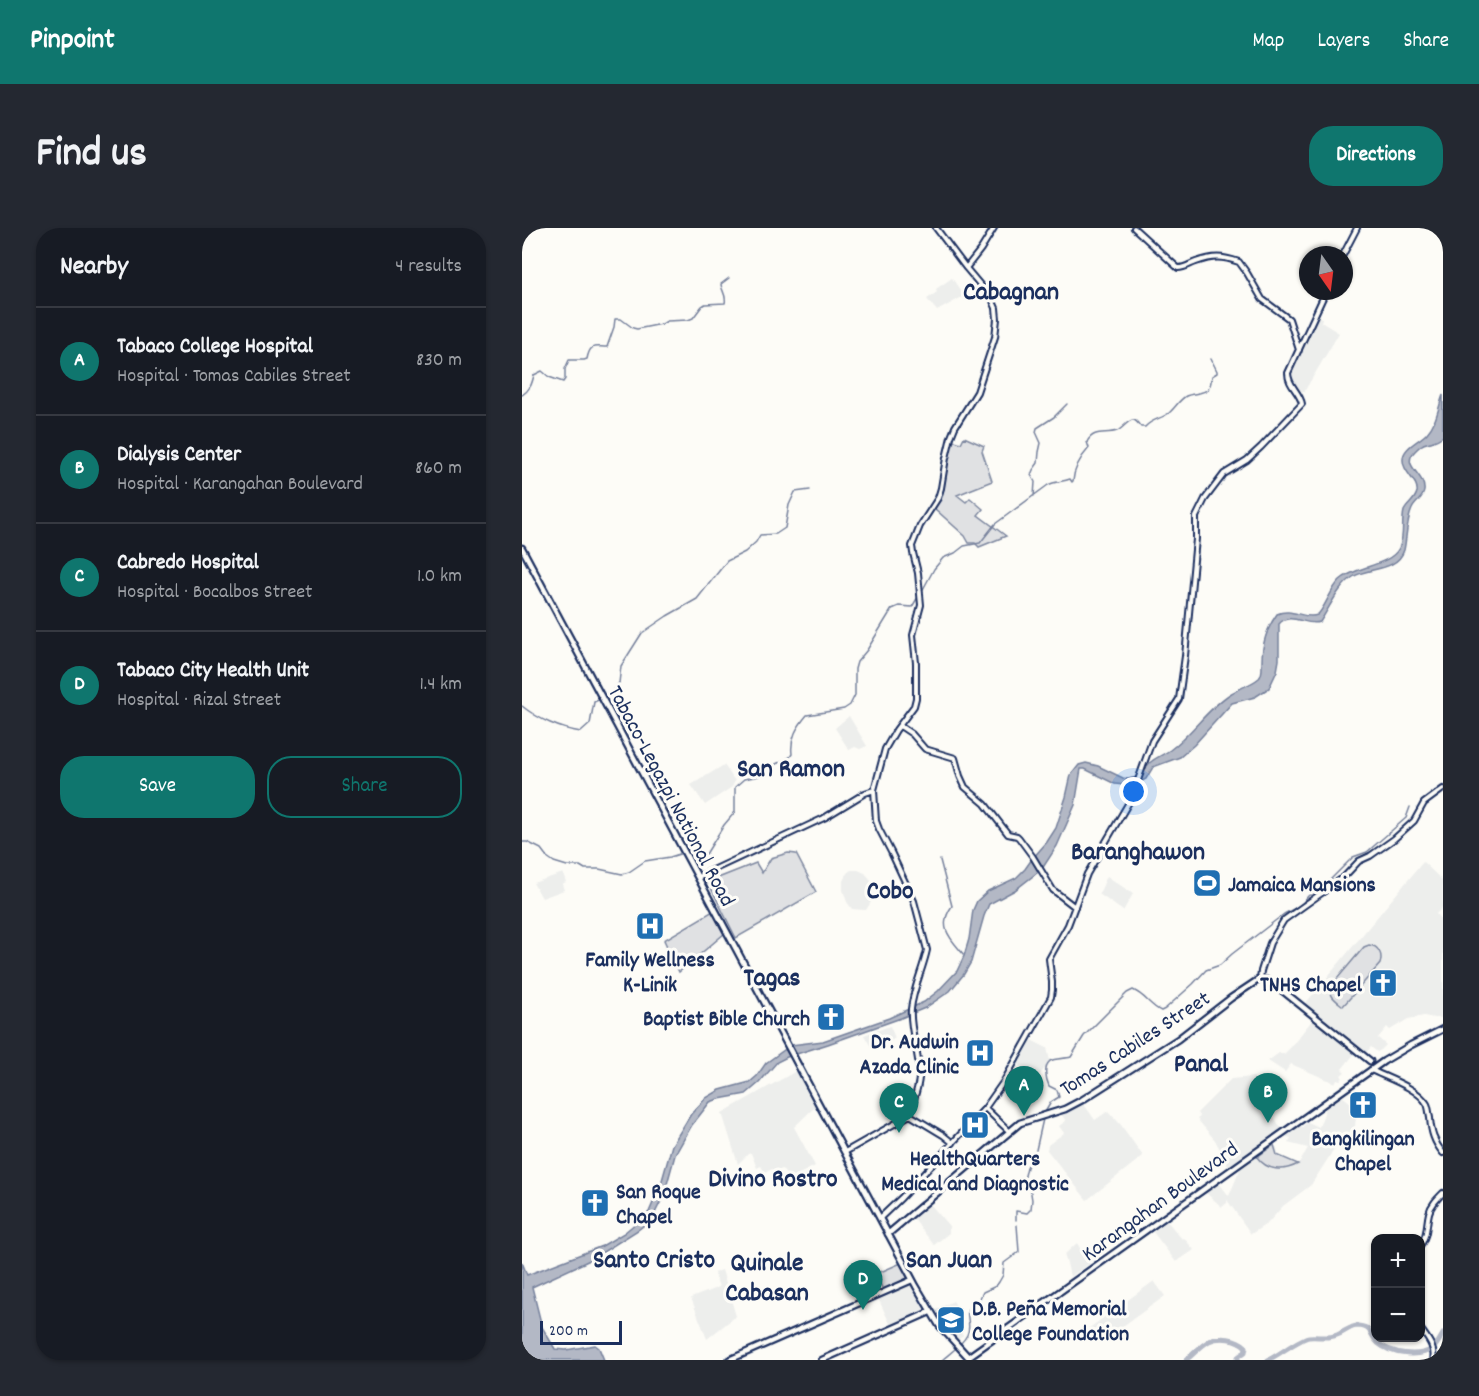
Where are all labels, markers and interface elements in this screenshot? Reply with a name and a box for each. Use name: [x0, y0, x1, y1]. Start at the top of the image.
text: Pinpoint: [30, 22, 115, 62]
text: Map: [1253, 27, 1284, 57]
text: Layers: [1317, 27, 1370, 57]
text: Share: [1403, 27, 1449, 57]
text: Find us: [36, 126, 147, 186]
button: Directions: [1309, 126, 1443, 186]
north arrow: [1299, 246, 1353, 300]
text: Nearby: [60, 249, 128, 286]
text: 4 results: [395, 253, 462, 281]
district label: Cabagnan: [963, 275, 1059, 312]
text: Tabaco College Hospital: [117, 332, 313, 363]
text: A: [74, 347, 85, 375]
text: 830 m: [416, 347, 462, 375]
text: Hospital · Tomas Cabiles Street: [117, 363, 351, 391]
text: Dialysis Center: [117, 440, 241, 471]
text: B: [75, 455, 84, 483]
text: 860 m: [415, 455, 462, 483]
text: Hospital · Karangahan Boulevard: [117, 471, 363, 499]
text: Cabredo Hospital: [117, 548, 259, 579]
text: C: [75, 563, 84, 591]
text: 1.0 km: [417, 563, 462, 591]
text: Hospital · Bocalbos Street: [117, 579, 312, 607]
text: Tabaco City Health Unit: [117, 656, 309, 687]
text: D: [74, 671, 85, 699]
text: 1.4 km: [419, 671, 462, 699]
street label: Tabaco-Legazpi National Road: [598, 681, 741, 913]
text: Hospital · Rizal Street: [117, 687, 281, 715]
district label: San Ramon: [737, 752, 845, 789]
button: Save: [60, 756, 255, 818]
button: Share: [267, 756, 462, 818]
your location: [1119, 777, 1148, 806]
district label: Baranghawon: [1071, 835, 1205, 872]
sports icon: Jamaica Mansions: [1191, 867, 1223, 899]
place label: Jamaica Mansions: [1228, 871, 1376, 902]
district label: Cobo: [866, 874, 914, 911]
hospital icon: Family Wellness K-Linik: [634, 910, 666, 942]
place label: Family Wellness K-Linik: [585, 946, 715, 1002]
district label: Tagas: [743, 961, 801, 998]
church icon: TNHS Chapel: [1367, 967, 1399, 999]
place label: TNHS Chapel: [1260, 971, 1363, 1002]
street label: Tomas Cabiles Street: [1055, 985, 1217, 1105]
church icon: Baptist Bible Church: [815, 1001, 847, 1033]
place label: Baptist Bible Church: [643, 1005, 810, 1036]
place label: Dr. Audwin Azada Clinic: [859, 1028, 959, 1084]
hospital icon: Dr. Audwin Azada Clinic: [964, 1037, 996, 1069]
district label: Panal: [1174, 1047, 1229, 1084]
pin: A: [1004, 1066, 1044, 1116]
pin: B: [1248, 1074, 1288, 1123]
pin: C: [880, 1084, 919, 1133]
church icon: Bangkilingan Chapel: [1347, 1089, 1379, 1121]
hospital icon: HealthQuarters Medical and Diagnostic: [959, 1109, 991, 1141]
place label: Bangkilingan Chapel: [1311, 1125, 1415, 1181]
street label: Karangahan Boulevard: [1076, 1135, 1246, 1270]
place label: HealthQuarters Medical and Diagnostic: [881, 1145, 1069, 1201]
district label: Divino Rostro: [708, 1162, 838, 1199]
place label: San Roque Chapel: [616, 1178, 701, 1234]
church icon: San Roque Chapel: [579, 1187, 611, 1219]
map controls: [1371, 1234, 1425, 1342]
button: +: [1371, 1234, 1425, 1288]
district label: Santo Cristo: [593, 1243, 715, 1280]
district label: San Juan: [906, 1243, 992, 1280]
district label: Quinale Cabasan: [725, 1246, 809, 1313]
pin: D: [844, 1260, 882, 1310]
button: −: [1371, 1288, 1425, 1342]
place label: D.B. Peña Memorial College Foundation: [972, 1295, 1129, 1351]
school or university icon: D.B. Peña Memorial College Foundation: [935, 1304, 967, 1336]
scale bar: [540, 1318, 622, 1346]
text: 200 m: [549, 1320, 588, 1343]

